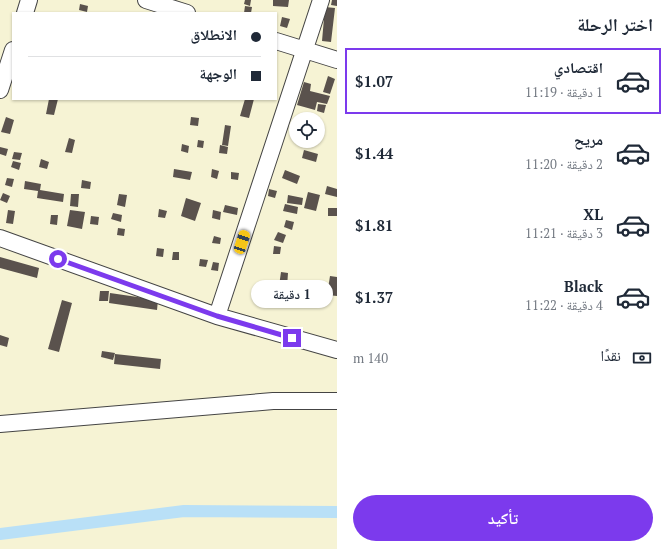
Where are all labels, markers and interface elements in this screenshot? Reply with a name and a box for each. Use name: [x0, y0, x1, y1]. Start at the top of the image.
text: اختر الرحلة: [577, 12, 653, 36]
text: الانطلاق: [191, 24, 237, 44]
text: اقتصادي: [554, 57, 603, 77]
text: الوجهة: [199, 63, 237, 83]
icon: car: [615, 63, 651, 99]
text: $1.07: [355, 71, 393, 91]
text: 1 دقيقة · 11:19: [525, 83, 603, 101]
map controls: [289, 112, 325, 148]
button: locate: [289, 112, 325, 148]
text: مريح: [574, 129, 603, 149]
icon: car: [615, 135, 651, 171]
text: $1.44: [355, 143, 393, 163]
text: 2 دقيقة · 11:20: [525, 155, 603, 173]
text: XL: [583, 204, 603, 224]
icon: car: [615, 207, 651, 243]
text: $1.81: [355, 215, 393, 235]
text: 3 دقيقة · 11:21: [525, 224, 603, 242]
car: [233, 229, 251, 255]
route start: [49, 250, 67, 268]
text: Black: [564, 276, 603, 296]
icon: car: [615, 279, 651, 315]
callout: 1 دقيقة: [251, 280, 333, 308]
text: 1 دقيقة: [273, 285, 311, 303]
text: $1.37: [355, 287, 393, 307]
text: 4 دقيقة · 11:22: [525, 296, 603, 314]
route end: [283, 329, 301, 347]
text: نقدًا: [600, 345, 621, 365]
icon: cash: [631, 347, 653, 369]
text: 140 m: [353, 349, 388, 367]
button: تأكيد: [353, 495, 653, 541]

